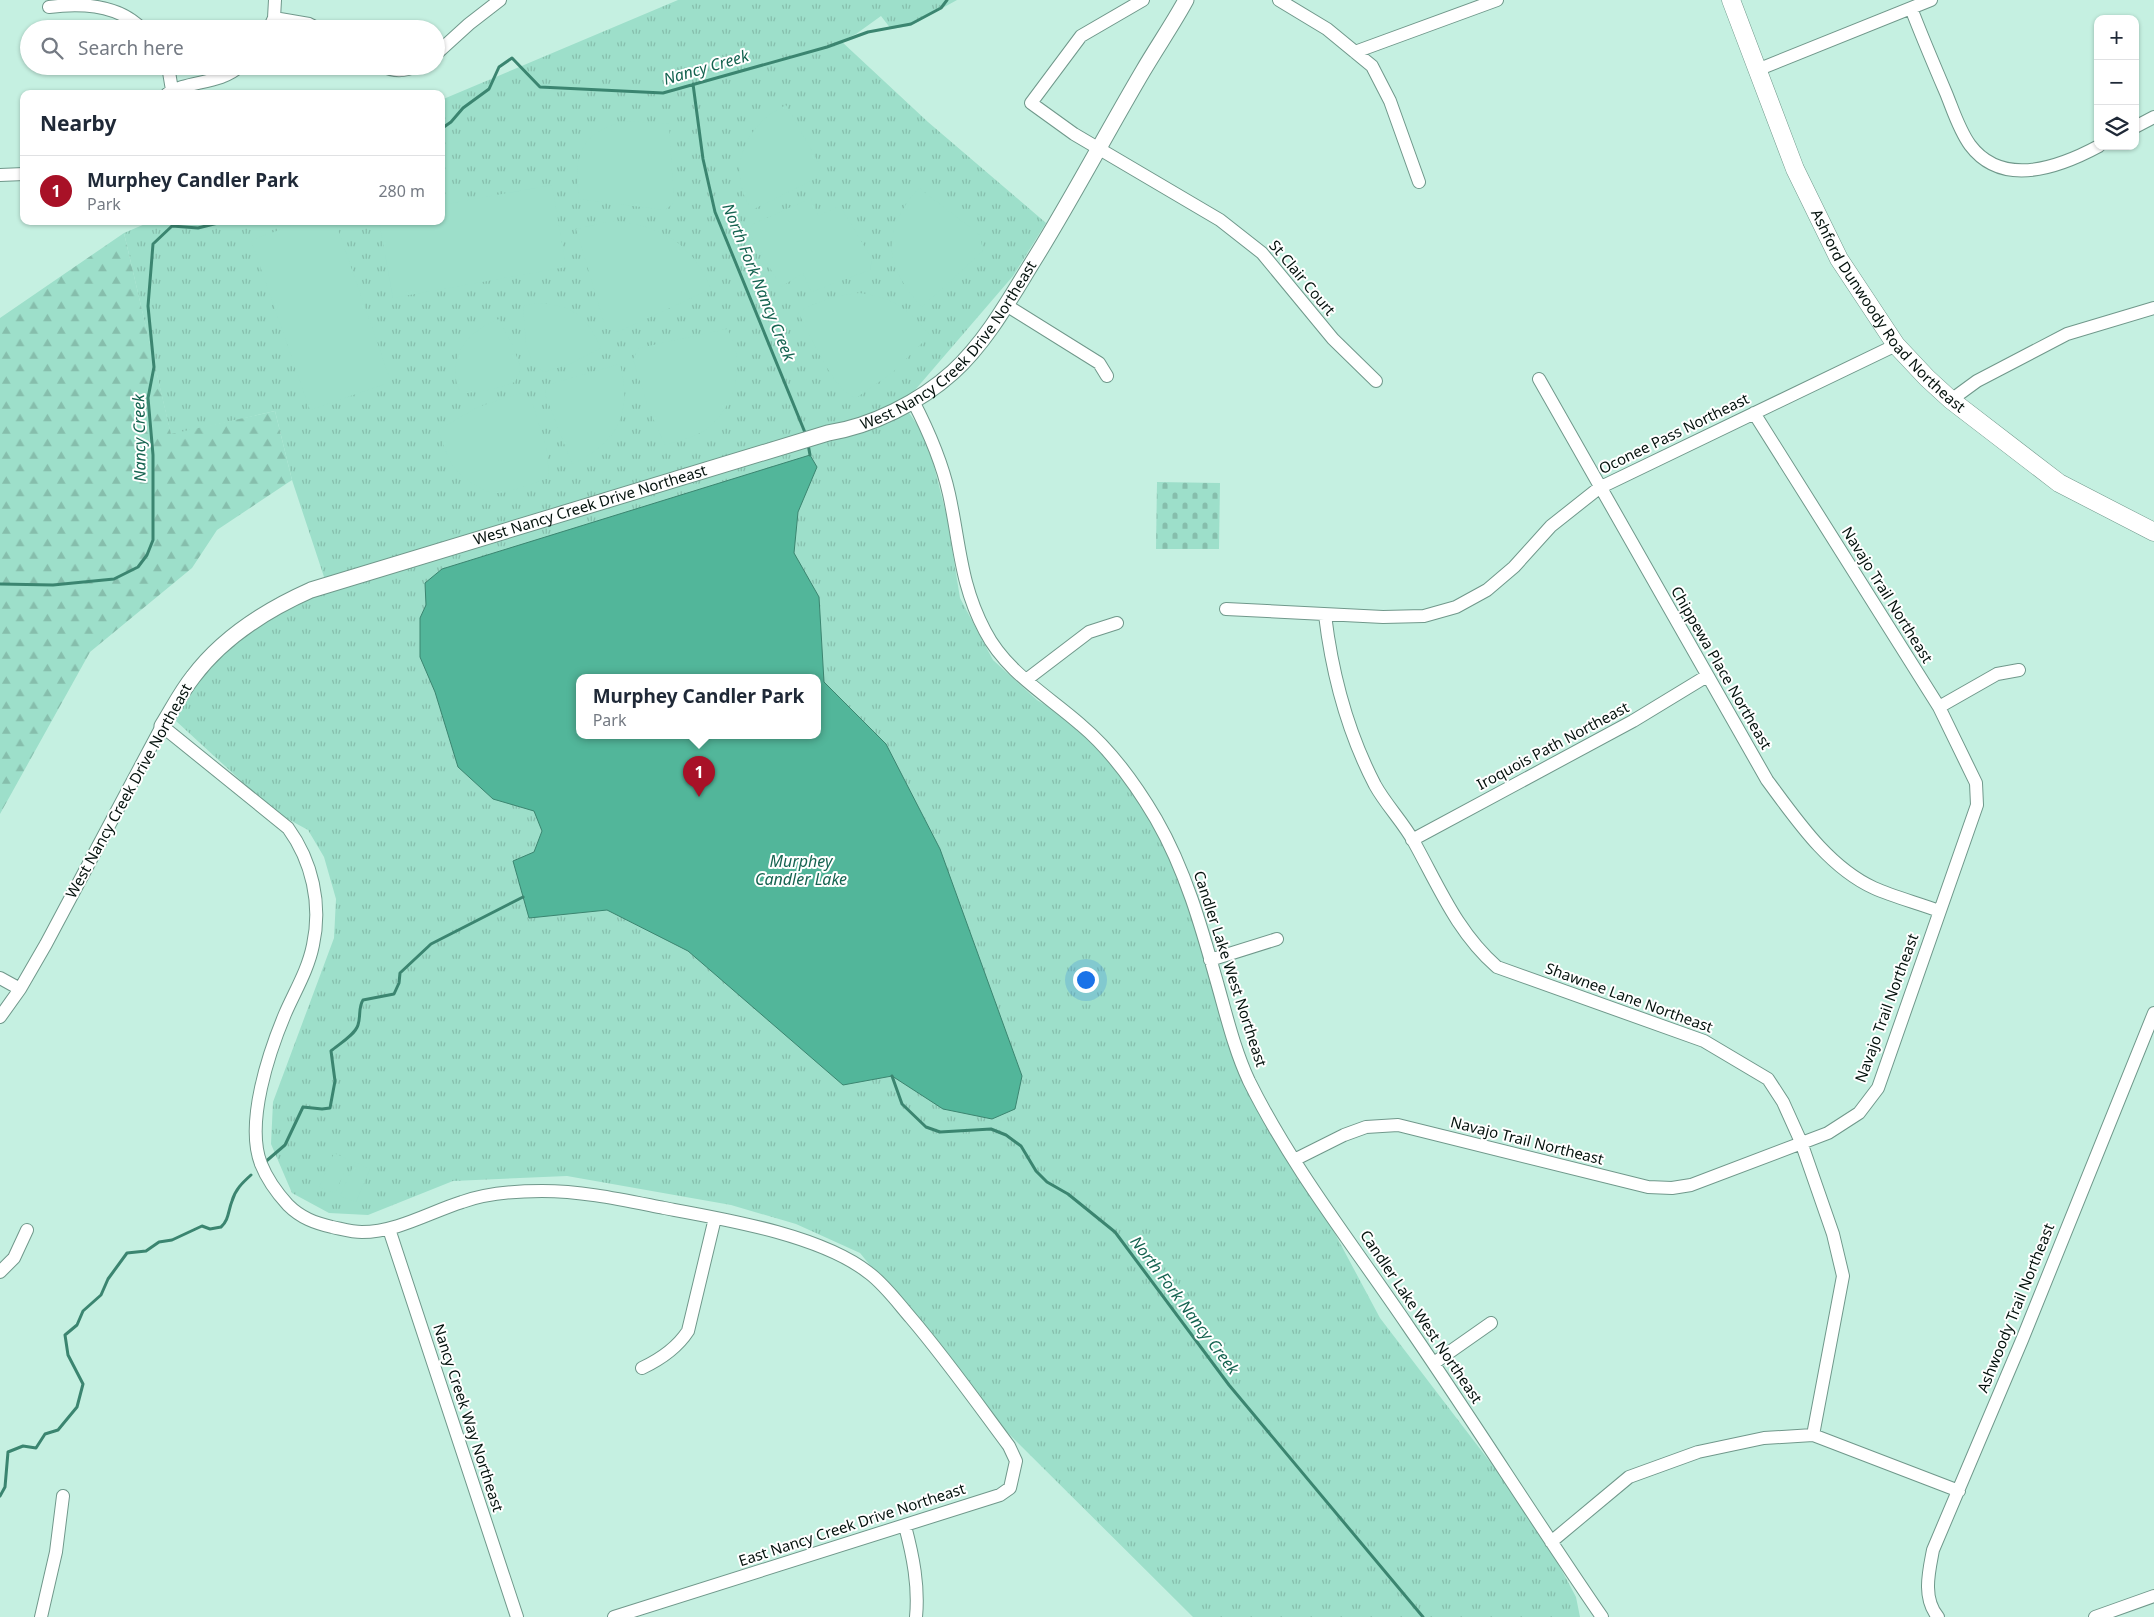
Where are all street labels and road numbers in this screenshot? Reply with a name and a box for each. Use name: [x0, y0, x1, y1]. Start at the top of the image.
street label: Ashford Dunwoody Road Northeast: [1807, 206, 1970, 417]
street label: St Clair Court: [1265, 235, 1341, 320]
street label: West Nancy Creek Drive Northeast: [857, 256, 1041, 433]
street label: Oconee Pass Northeast: [1595, 388, 1752, 478]
street label: West Nancy Creek Drive Northeast: [471, 459, 709, 549]
street label: Navajo Trail Northeast: [1838, 523, 1938, 667]
street label: Chippewa Place Northeast: [1667, 582, 1777, 753]
street label: West Nancy Creek Drive Northeast: [61, 679, 196, 901]
street label: Iroquois Path Northeast: [1473, 696, 1633, 794]
street label: Candler Lake West Northeast: [1190, 868, 1272, 1070]
street label: Navajo Trail Northeast: [1850, 930, 1923, 1085]
street label: Shawnee Lane Northeast: [1543, 957, 1716, 1037]
street label: Navajo Trail Northeast: [1449, 1111, 1606, 1169]
street label: Ashwoody Trail Northeast: [1972, 1219, 2058, 1395]
street label: Candler Lake West Northeast: [1356, 1226, 1488, 1407]
street label: Nancy Creek Way Northeast: [429, 1321, 509, 1515]
street label: East Nancy Creek Drive Northeast: [736, 1478, 968, 1570]

